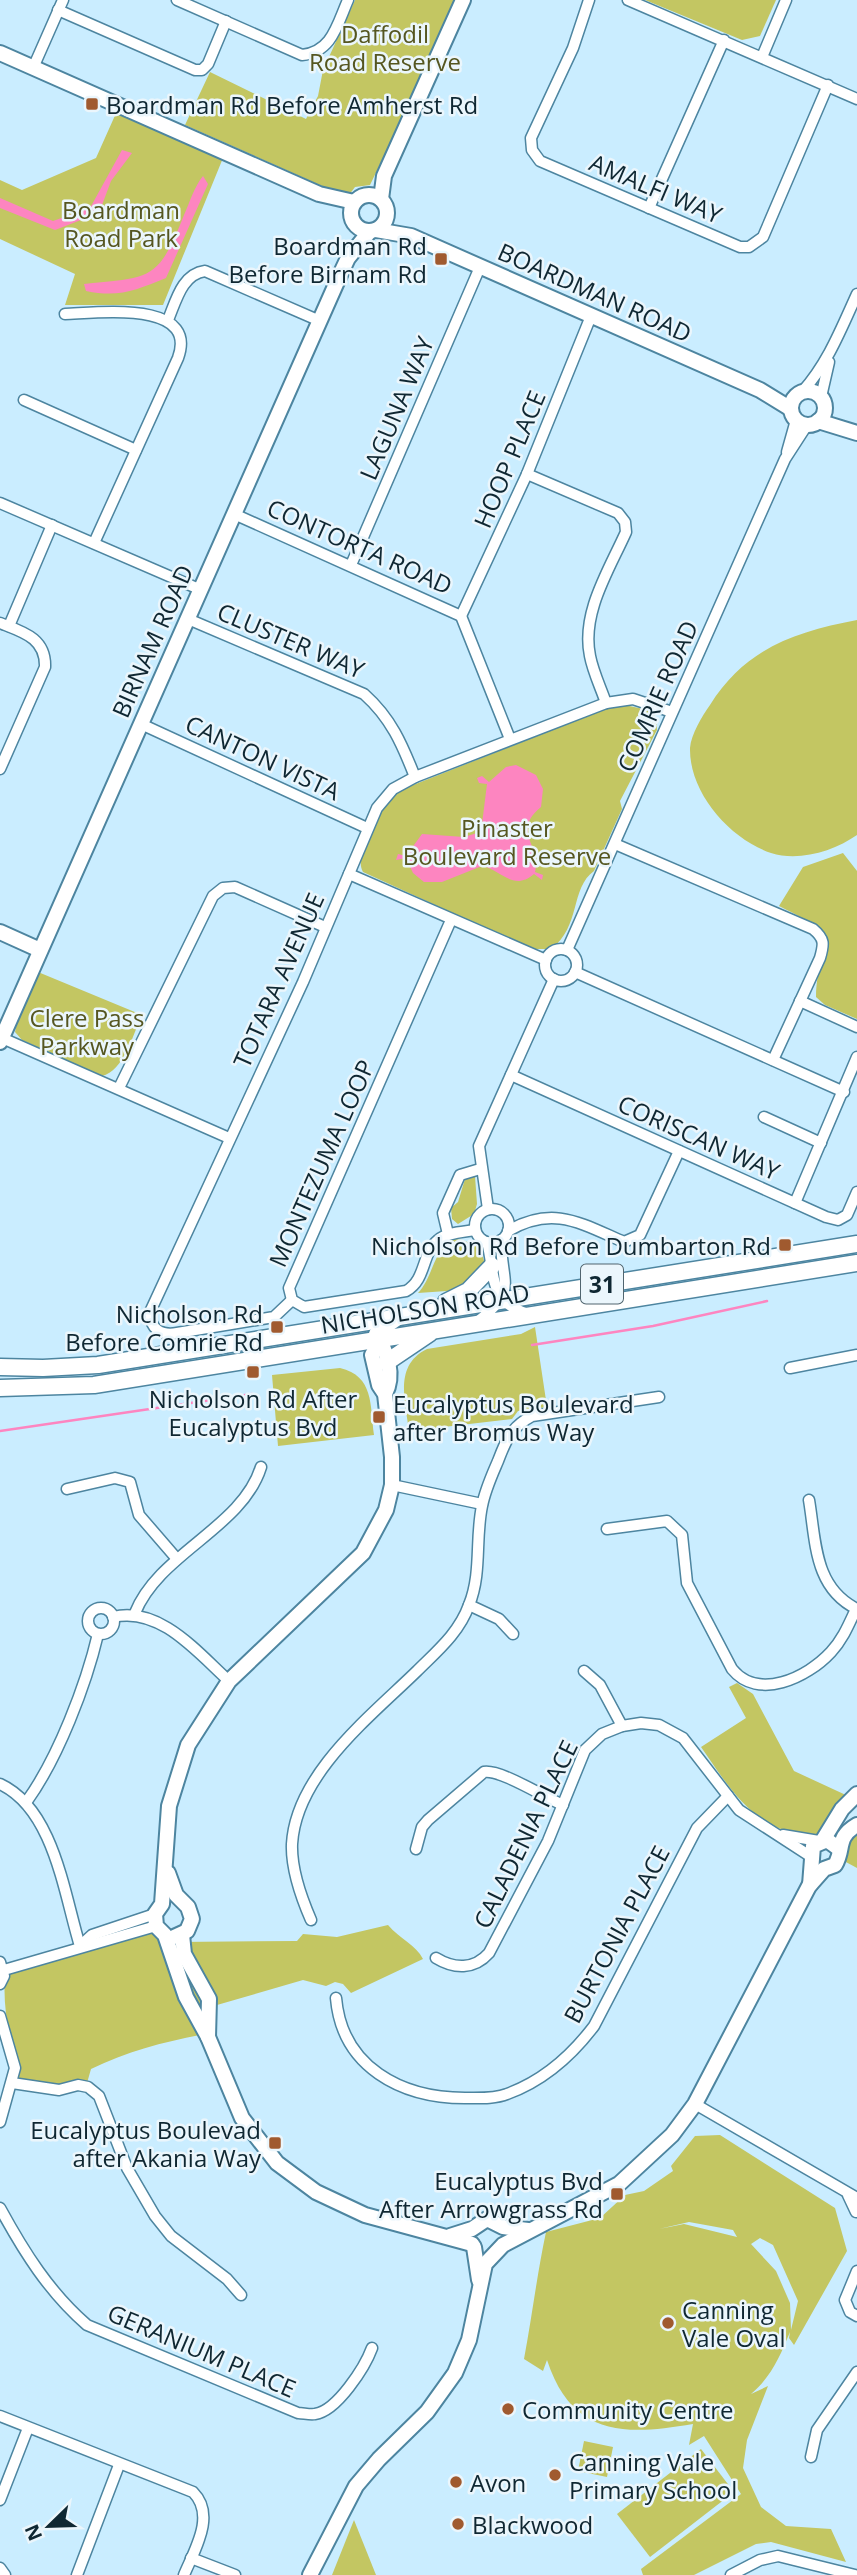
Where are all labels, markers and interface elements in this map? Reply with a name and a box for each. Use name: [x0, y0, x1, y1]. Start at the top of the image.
park label: Daffodil Road Reserve: [309, 17, 461, 78]
place label: Boardman Rd Before Amherst Rd: [106, 88, 478, 121]
marker: Boardman Rd Before Amherst Rd: [84, 96, 100, 112]
street label: AMALFI WAY: [585, 145, 728, 231]
park label: Boardman Road Park: [62, 193, 180, 254]
place label: Boardman Rd Before Birnam Rd: [229, 229, 427, 290]
street label: BOARDMAN ROAD: [493, 234, 697, 350]
marker: Boardman Rd Before Birnam Rd: [433, 251, 449, 267]
street label: LAGUNA WAY: [351, 331, 441, 485]
street label: HOOP PLACE: [465, 385, 553, 533]
street label: CONTORTA ROAD: [262, 490, 458, 602]
street label: BIRNAM ROAD: [104, 559, 200, 723]
street label: CLUSTER WAY: [212, 594, 370, 686]
street label: COMRIE ROAD: [609, 615, 705, 777]
street label: CANTON VISTA: [180, 707, 346, 808]
park label: Pinaster Boulevard Reserve: [403, 811, 611, 872]
street label: TOTARA AVENUE: [225, 887, 331, 1073]
park label: Clere Pass Parkway: [30, 1001, 144, 1062]
street label: MONTEZUMA LOOP: [260, 1054, 382, 1272]
street label: CORISCAN WAY: [613, 1087, 786, 1188]
place label: Nicholson Rd Before Dumbarton Rd: [371, 1229, 771, 1262]
marker: Nicholson Rd Before Dumbarton Rd: [777, 1237, 793, 1253]
road number: 31: [581, 1264, 623, 1303]
street label: NICHOLSON ROAD: [318, 1275, 532, 1341]
place label: Nicholson Rd Before Comrie Rd: [65, 1297, 263, 1358]
marker: Nicholson Rd Before Comrie Rd: [269, 1319, 285, 1335]
marker: Nicholson Rd After Eucalyptus Bvd: [245, 1364, 261, 1380]
place label: Nicholson Rd After Eucalyptus Bvd: [149, 1382, 357, 1443]
place label: Eucalyptus Boulevard after Bromus Way: [393, 1387, 634, 1448]
marker: Eucalyptus Boulevard after Bromus Way: [371, 1409, 387, 1425]
street label: CALADENIA PLACE: [465, 1734, 585, 1934]
street label: BURTONIA PLACE: [555, 1840, 677, 2028]
place label: Eucalyptus Boulevad after Akania Way: [30, 2113, 262, 2174]
marker: Eucalyptus Boulevad after Akania Way: [267, 2135, 283, 2151]
place label: Eucalyptus Bvd After Arrowgrass Rd: [379, 2164, 603, 2225]
marker: Eucalyptus Bvd After Arrowgrass Rd: [609, 2186, 625, 2202]
place label: Canning Vale Oval: [682, 2293, 785, 2354]
street label: GERANIUM PLACE: [103, 2295, 301, 2405]
marker: Canning Vale Oval: [660, 2315, 676, 2331]
place label: Community Centre: [522, 2393, 733, 2426]
marker: Community Centre: [500, 2401, 516, 2417]
place label: Canning Vale Primary School: [569, 2445, 737, 2506]
place label: Avon: [470, 2466, 526, 2499]
marker: Canning Vale Primary School: [547, 2467, 563, 2483]
marker: Avon: [448, 2474, 464, 2490]
north arrow: [14, 2491, 84, 2561]
place label: Blackwood: [472, 2508, 593, 2541]
marker: Blackwood: [450, 2516, 466, 2532]
text: N: [18, 2520, 48, 2545]

